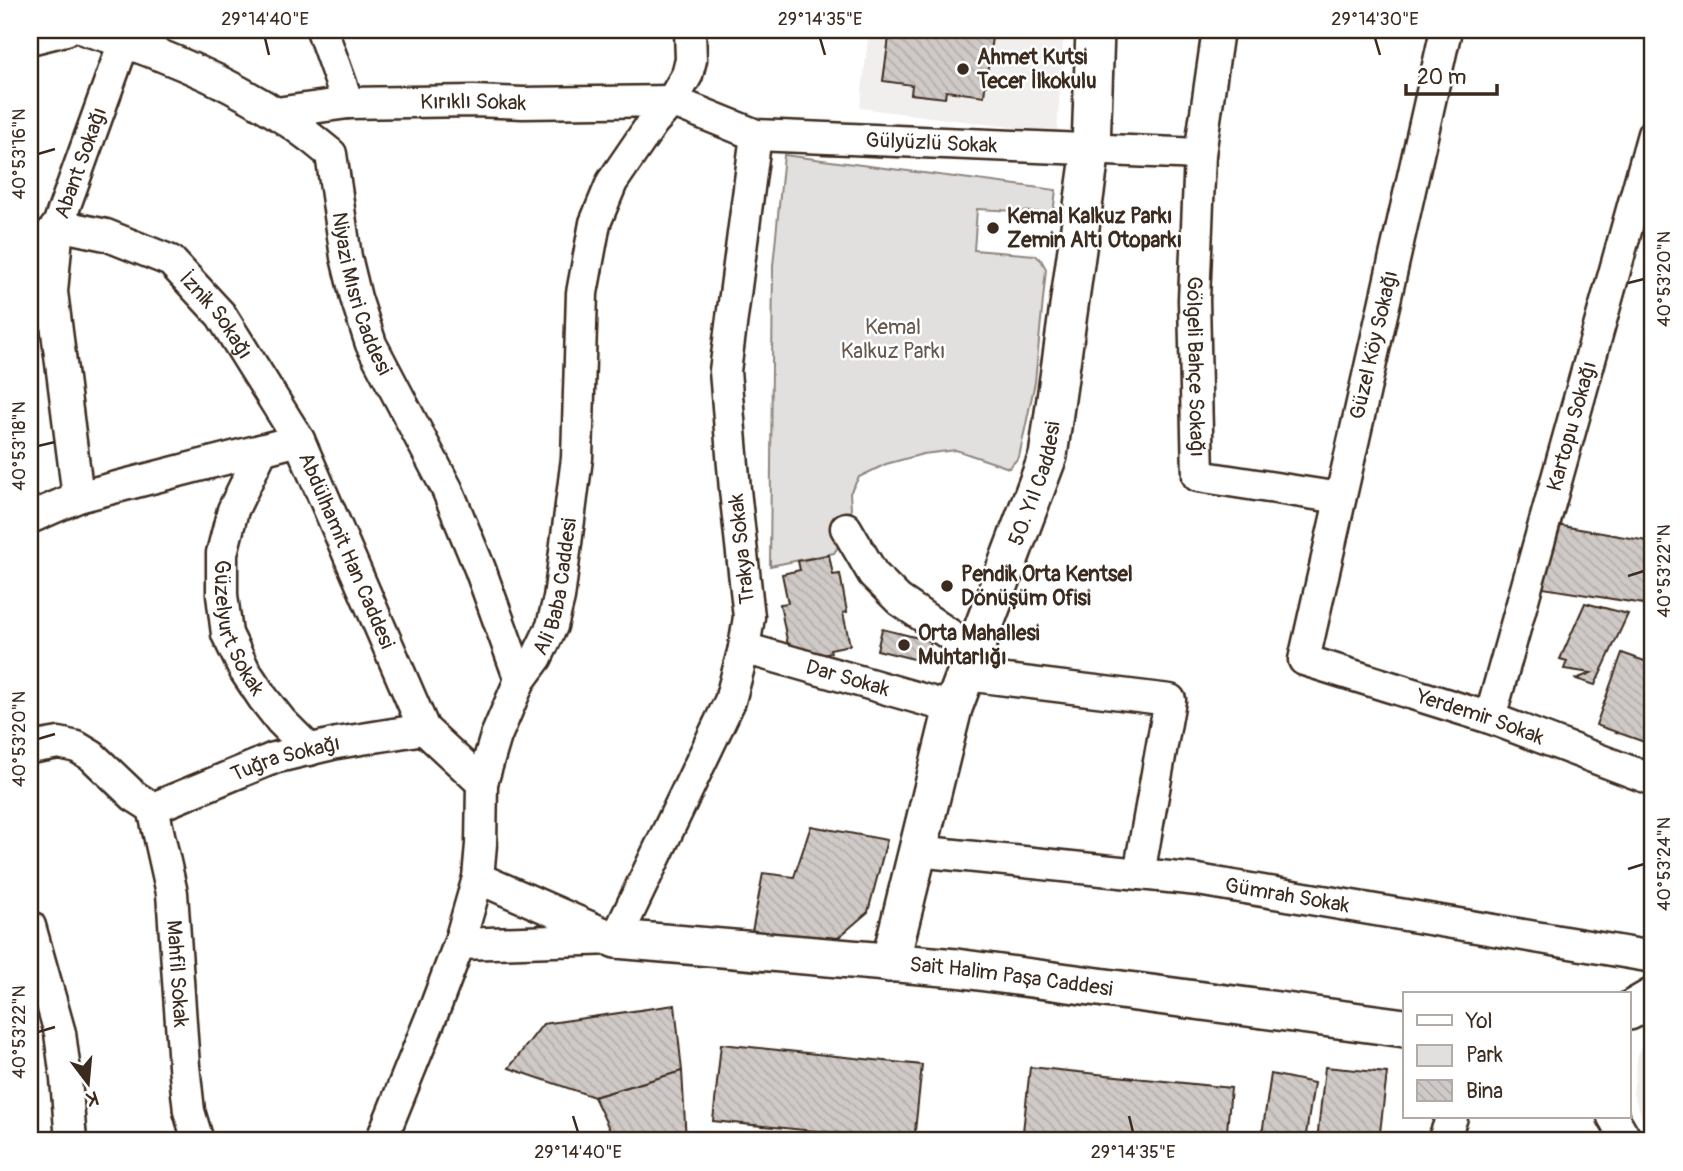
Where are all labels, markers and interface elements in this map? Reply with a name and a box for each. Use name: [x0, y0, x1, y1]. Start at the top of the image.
text: 29°14'40"E: [221, 8, 309, 31]
text: 29°14'35"E: [778, 8, 862, 31]
text: 29°14'30"E: [1331, 8, 1419, 31]
place label: Ahmet Kutsi Tecer İlkokulu: [976, 44, 1097, 95]
scale bar: [1406, 52, 1498, 96]
marker: Ahmet Kutsi Tecer İlkokulu: [955, 61, 971, 77]
text: 20 m: [1417, 64, 1466, 91]
street label: Kırıklı Sokak: [420, 87, 527, 117]
street label: Abant Sokağı: [48, 103, 113, 222]
text: 40°53'16"N: [8, 109, 31, 199]
street label: Gülyüzlü Sokak: [865, 126, 998, 159]
place label: Kemal Kalkuz Parkı Zemin Altı Otoparkı: [1007, 203, 1182, 254]
street label: Niyazi Mısri Caddesi: [326, 210, 398, 380]
marker: Kemal Kalkuz Parkı Zemin Altı Otoparkı: [985, 220, 1001, 236]
text: 40°53'20"N: [1653, 231, 1676, 327]
street label: İznik Sokağı: [174, 265, 259, 364]
street label: Güzel Köy Sokağı: [1344, 268, 1404, 422]
street label: Gölgeli Bahçe Sokağı: [1180, 276, 1211, 457]
park label: Kemal Kalkuz Parkı: [841, 314, 945, 365]
street label: Kartopu Sokağı: [1540, 358, 1602, 494]
text: 40°53'18"N: [8, 401, 31, 491]
street label: 50. Yıl Caddesi: [1002, 420, 1066, 549]
street label: Abdülhamit Han Caddesi: [292, 448, 401, 653]
street label: Trakya Sokak: [723, 492, 761, 606]
street label: Ali Baba Caddesi: [526, 516, 583, 660]
text: 40°53'22"N: [1653, 524, 1676, 618]
street label: Güzelyurt Sokak: [209, 560, 271, 701]
place label: Pendik Orta Kentsel Dönüşüm Ofisi: [961, 561, 1133, 612]
marker: Pendik Orta Kentsel Dönüşüm Ofisi: [939, 578, 955, 594]
place label: Orta Mahallesi Muhtarlığı: [918, 620, 1040, 671]
marker: Orta Mahallesi Muhtarlığı: [896, 637, 912, 653]
street label: Dar Sokak: [803, 653, 893, 703]
street label: Yerdemir Sokak: [1412, 682, 1548, 751]
text: 40°53'20"N: [8, 691, 31, 787]
street label: Tuğra Sokağı: [227, 729, 342, 788]
text: 40°53'24"N: [1653, 817, 1676, 911]
street label: Gümrah Sokak: [1223, 871, 1352, 919]
street label: Mahfil Sokak: [160, 919, 195, 1028]
street label: Sait Halim Paşa Caddesi: [908, 951, 1115, 1002]
text: 40°53'22"N: [8, 985, 31, 1079]
legend: [1403, 992, 1630, 1118]
text: Yol: [1465, 1008, 1493, 1035]
text: Park: [1466, 1042, 1503, 1069]
north arrow: [52, 1048, 122, 1118]
text: Bina: [1466, 1078, 1503, 1105]
text: K: [83, 1085, 101, 1112]
text: 29°14'40"E: [534, 1141, 622, 1164]
text: 29°14'35"E: [1091, 1141, 1175, 1164]

